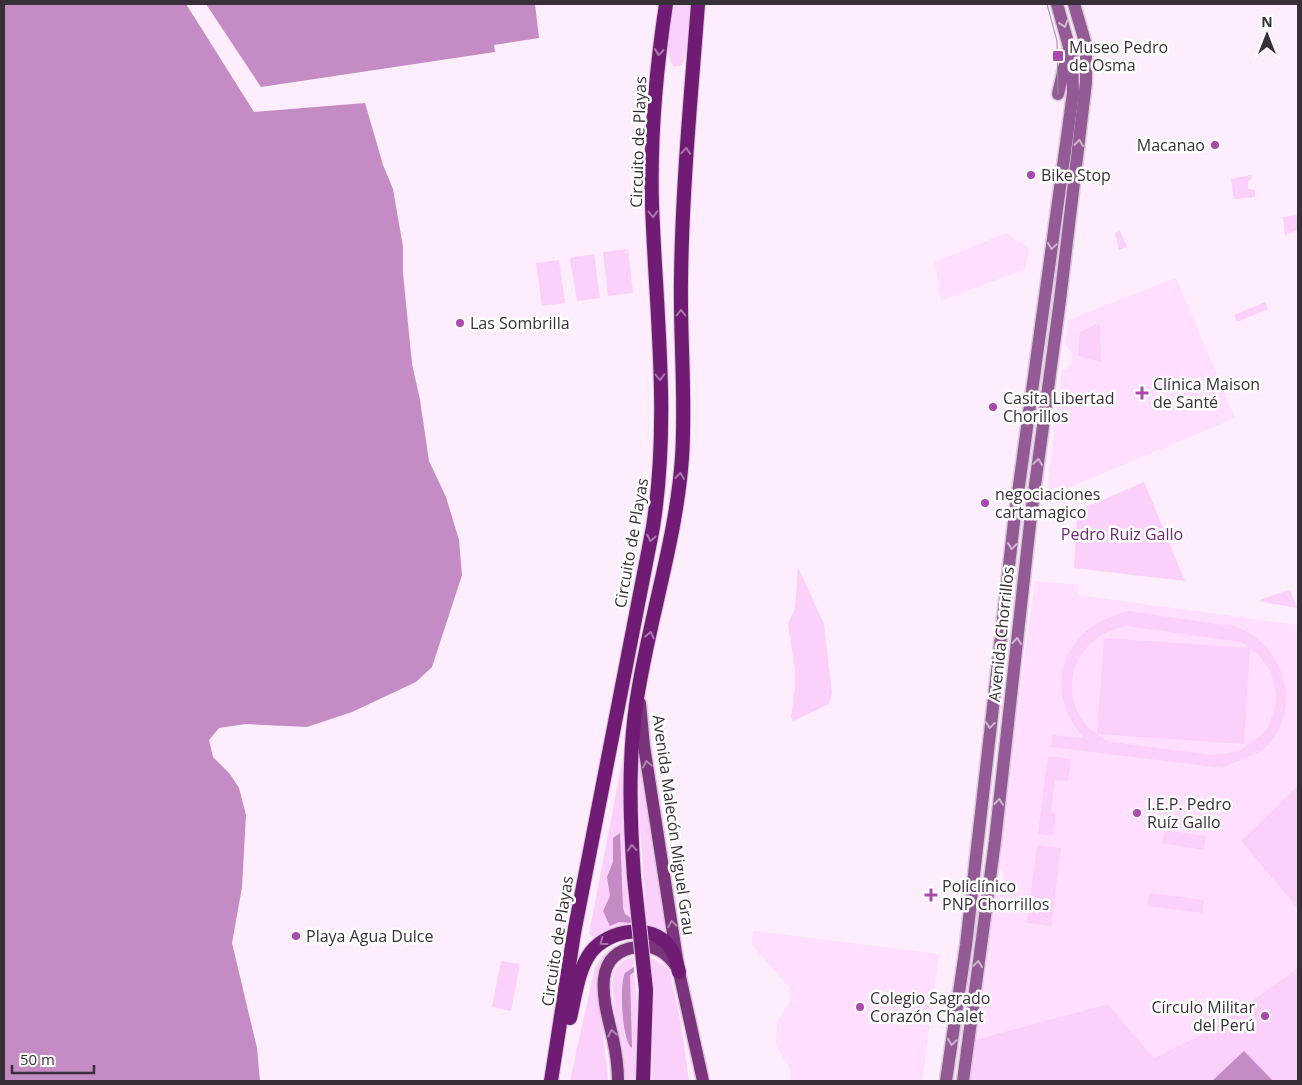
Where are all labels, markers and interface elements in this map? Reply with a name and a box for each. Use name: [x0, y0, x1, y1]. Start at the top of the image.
north arrow: [1242, 10, 1292, 60]
text: N: [1261, 12, 1273, 31]
one-way arrow: [1058, 19, 1068, 27]
place label: Museo Pedro de Osma: [1069, 36, 1168, 76]
one-way arrow: [654, 48, 665, 56]
marker: Museo Pedro de Osma: [1051, 49, 1065, 63]
street label: Circuito de Playas: [625, 76, 651, 208]
place label: Macanao: [1137, 134, 1205, 156]
one-way arrow: [1073, 139, 1084, 147]
marker: Macanao: [1209, 139, 1221, 151]
one-way arrow: [681, 147, 692, 155]
place label: Bike Stop: [1041, 164, 1111, 186]
marker: Bike Stop: [1025, 169, 1037, 181]
one-way arrow: [647, 211, 658, 219]
one-way arrow: [1047, 243, 1058, 251]
one-way arrow: [676, 309, 686, 317]
place label: Las Sombrilla: [470, 312, 570, 334]
marker: Las Sombrilla: [454, 317, 466, 329]
one-way arrow: [655, 373, 666, 381]
place label: Clínica Maison de Santé: [1153, 373, 1260, 413]
marker: Clínica Maison de Santé: [1135, 386, 1149, 400]
place label: Casita Libertad Chorillos: [1003, 387, 1114, 427]
marker: Casita Libertad Chorillos: [987, 401, 999, 413]
one-way arrow: [1032, 458, 1043, 466]
one-way arrow: [674, 471, 685, 479]
street label: Circuito de Playas: [609, 476, 653, 610]
place label: negociaciones cartamagico: [995, 483, 1100, 523]
marker: negociaciones cartamagico: [979, 497, 991, 509]
park label: Pedro Ruiz Gallo: [1061, 523, 1183, 545]
one-way arrow: [646, 534, 656, 543]
one-way arrow: [1007, 542, 1018, 550]
street label: Avenida Chorrillos: [983, 565, 1019, 703]
one-way arrow: [644, 631, 655, 640]
one-way arrow: [1011, 637, 1022, 645]
street label: Avenida Malecón Miguel Grau: [648, 713, 700, 937]
one-way arrow: [985, 721, 996, 729]
one-way arrow: [643, 759, 653, 768]
place label: I.E.P. Pedro Ruíz Gallo: [1147, 793, 1231, 833]
one-way arrow: [993, 798, 1004, 806]
marker: I.E.P. Pedro Ruíz Gallo: [1131, 807, 1143, 819]
one-way arrow: [627, 844, 638, 852]
street label: Circuito de Playas: [536, 874, 578, 1008]
place label: Policlínico PNP Chorrillos: [942, 875, 1049, 915]
marker: Policlínico PNP Chorrillos: [924, 888, 938, 902]
one-way arrow: [667, 920, 678, 928]
place label: Playa Agua Dulce: [306, 925, 433, 947]
marker: Playa Agua Dulce: [290, 930, 302, 942]
one-way arrow: [599, 936, 609, 945]
one-way arrow: [973, 959, 983, 968]
place label: Colegio Sagrado Corazón Chalet: [870, 987, 990, 1027]
place label: Círculo Militar del Perú: [1151, 996, 1255, 1036]
marker: Colegio Sagrado Corazón Chalet: [854, 1001, 866, 1013]
marker: Círculo Militar del Perú: [1259, 1010, 1271, 1022]
one-way arrow: [607, 1029, 617, 1037]
one-way arrow: [947, 1038, 957, 1047]
scale bar: [12, 1042, 95, 1074]
text: 50 m: [20, 1049, 55, 1069]

